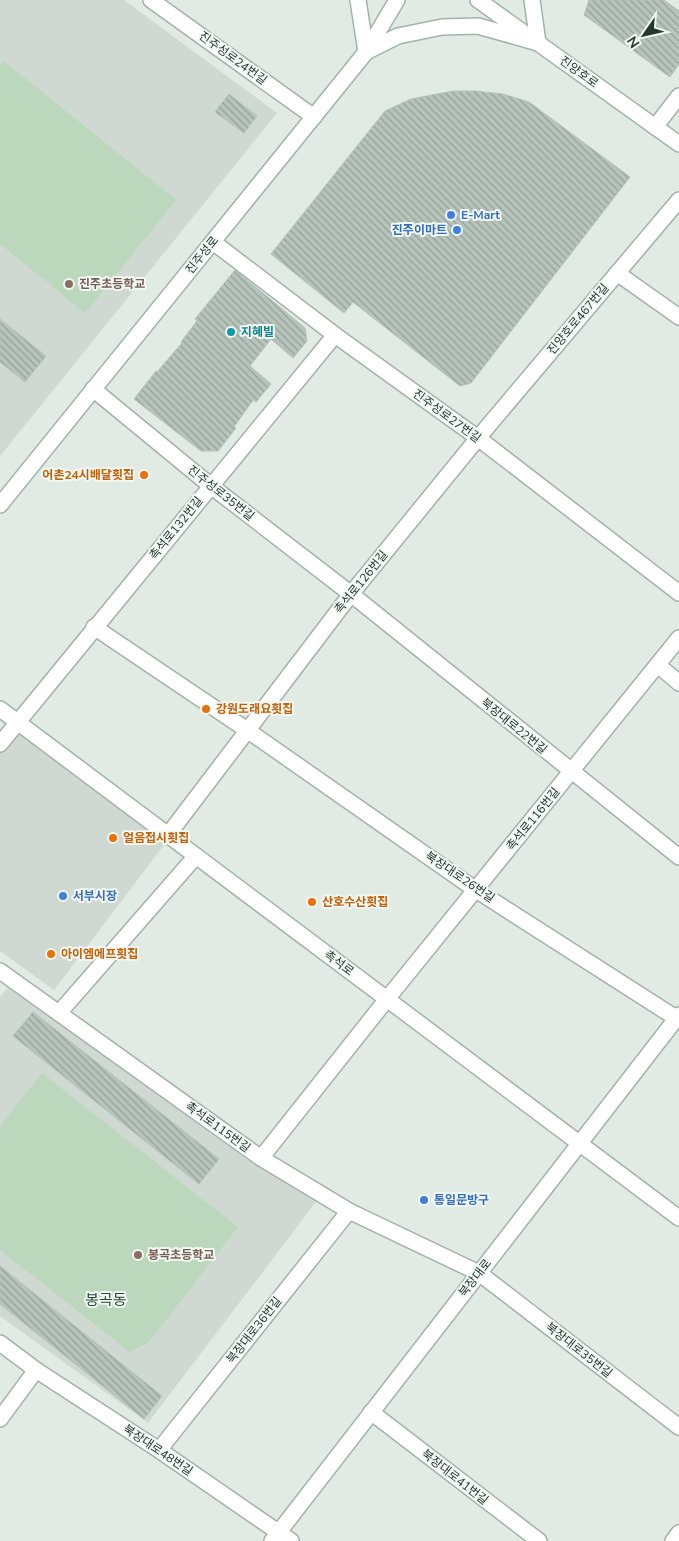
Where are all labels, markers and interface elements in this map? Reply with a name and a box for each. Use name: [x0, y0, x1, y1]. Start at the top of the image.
north arrow: [619, 10, 669, 60]
street label: 진주성로24번길: [196, 28, 270, 88]
text: N: [623, 32, 644, 52]
street label: 진양호로: [556, 53, 602, 91]
place label: E-Mart: [461, 207, 500, 223]
marker: E-Mart: [445, 209, 457, 221]
place label: 진주이마트: [392, 222, 447, 238]
marker: 진주이마트: [451, 224, 463, 236]
street label: 진주성로: [182, 233, 222, 277]
place label: 진주초등학교: [79, 276, 145, 292]
marker: 진주초등학교: [63, 278, 75, 290]
street label: 진양호로467번길: [544, 280, 612, 358]
place label: 지혜빌: [241, 324, 274, 340]
marker: 지혜빌: [225, 326, 237, 338]
street label: 진주성로27번길: [410, 386, 484, 446]
street label: 진주성로35번길: [184, 462, 258, 524]
place label: 어촌24시배달횟집: [42, 467, 134, 483]
marker: 어촌24시배달횟집: [138, 469, 150, 481]
street label: 촉석로132번길: [146, 493, 206, 563]
street label: 촉석로126번길: [331, 547, 391, 617]
street label: 북장대로22번길: [478, 694, 550, 758]
place label: 강원도래요횟집: [216, 701, 293, 717]
marker: 강원도래요횟집: [200, 703, 212, 715]
street label: 촉석로116번길: [503, 784, 563, 854]
place label: 얼음접시횟집: [123, 830, 189, 846]
marker: 얼음접시횟집: [107, 832, 119, 844]
street label: 북장대로26번길: [422, 848, 498, 906]
place label: 서부시장: [73, 888, 117, 904]
marker: 서부시장: [57, 890, 69, 902]
place label: 산호수산횟집: [322, 894, 388, 910]
marker: 산호수산횟집: [306, 896, 318, 908]
place label: 아이엠에프횟집: [61, 946, 138, 962]
street label: 촉석로: [321, 947, 357, 979]
marker: 아이엠에프횟집: [45, 948, 57, 960]
street label: 촉석로115번길: [182, 1098, 254, 1156]
place label: 통일문방구: [434, 1192, 489, 1208]
marker: 통일문방구: [418, 1194, 430, 1206]
place label: 봉곡초등학교: [148, 1247, 214, 1263]
marker: 봉곡초등학교: [132, 1249, 144, 1261]
street label: 북장대로: [455, 1256, 495, 1300]
district label: 봉곡동: [85, 1290, 127, 1310]
street label: 북장대로36번길: [223, 1293, 285, 1367]
street label: 북장대로35번길: [542, 1319, 616, 1381]
street label: 북장대로48번길: [120, 1421, 196, 1479]
street label: 북장대로41번길: [418, 1446, 492, 1508]

